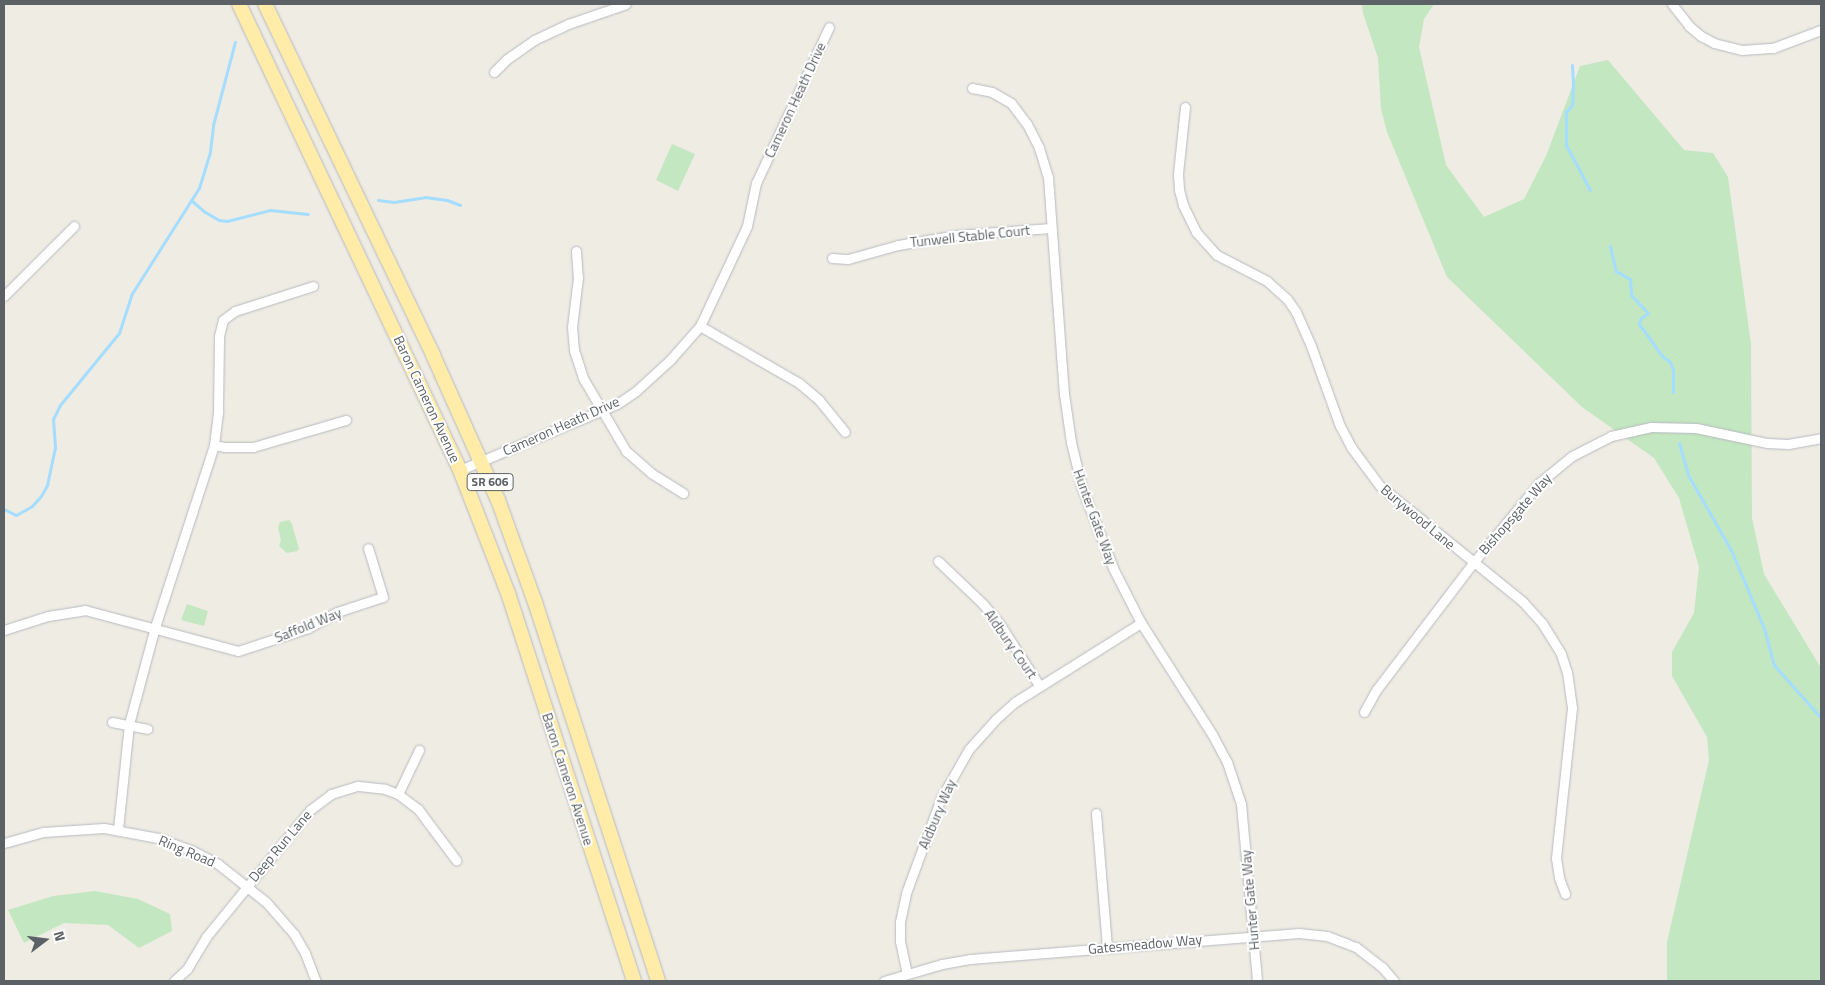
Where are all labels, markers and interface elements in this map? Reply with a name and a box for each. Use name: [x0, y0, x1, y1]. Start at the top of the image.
street label: Cameron Heath Drive: [761, 39, 829, 161]
street label: Tunwell Stable Court: [909, 221, 1031, 251]
street label: Baron Cameron Avenue: [390, 333, 464, 465]
street label: Cameron Heath Drive: [500, 393, 622, 459]
street label: Hunter Gate Way: [1070, 467, 1120, 567]
street label: Bishopsgate Way: [1475, 470, 1555, 558]
road number: SR 606: [466, 472, 514, 492]
street label: Burywood Lane: [1377, 481, 1459, 553]
street label: Saffold Way: [272, 604, 344, 646]
street label: Aldbury Court: [981, 606, 1041, 682]
street label: Baron Cameron Avenue: [539, 711, 597, 847]
street label: Aldbury Way: [915, 776, 959, 852]
street label: Deep Run Lane: [245, 807, 315, 885]
street label: Ring Road: [156, 832, 218, 870]
street label: Hunter Gate Way: [1237, 849, 1263, 951]
north arrow: [20, 915, 70, 965]
text: N: [49, 929, 71, 943]
street label: Gatesmeadow Way: [1087, 931, 1203, 957]

